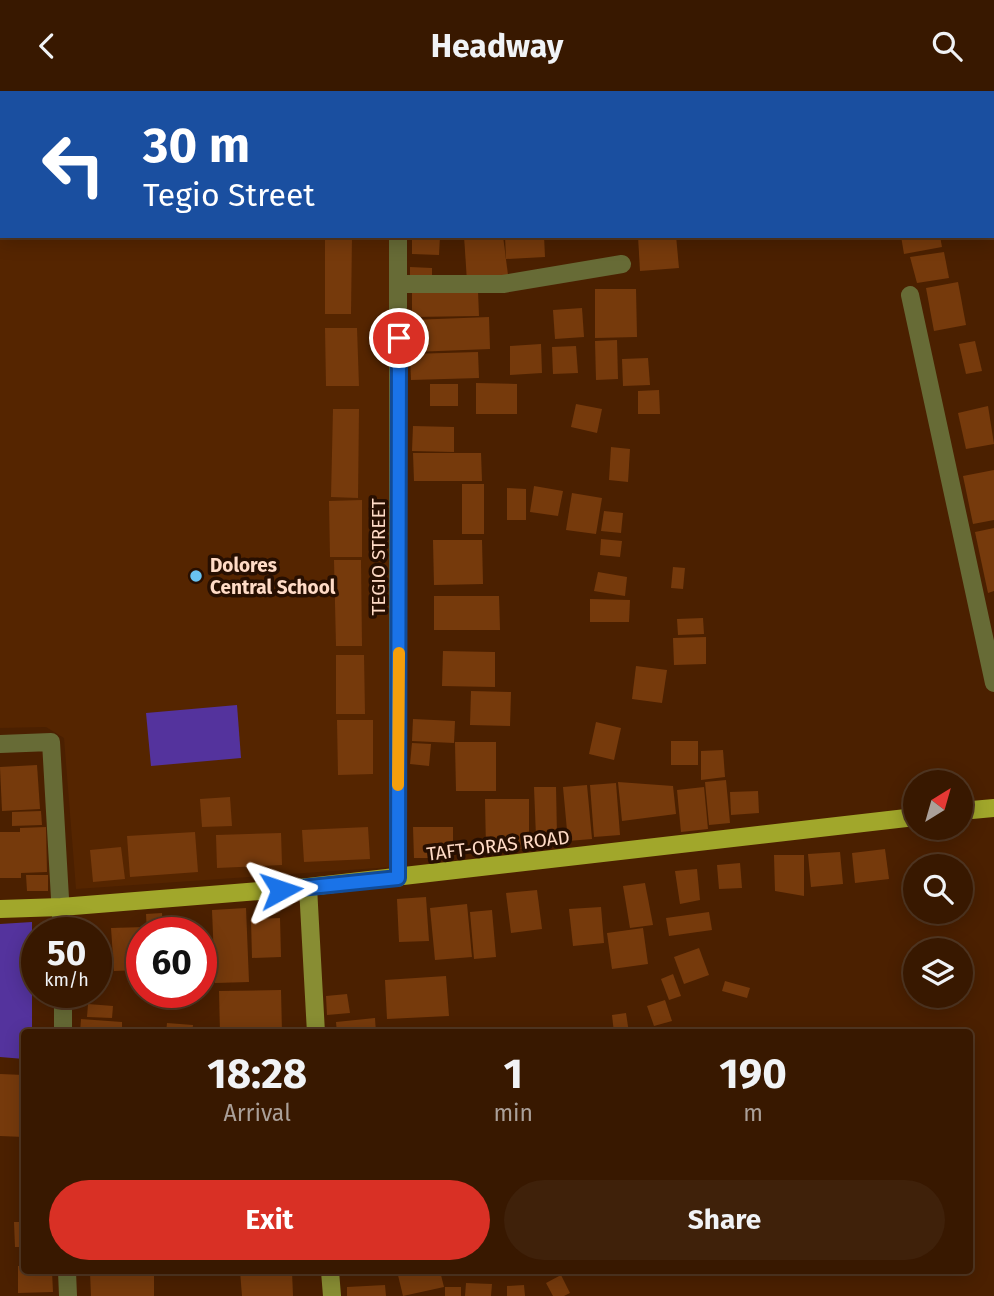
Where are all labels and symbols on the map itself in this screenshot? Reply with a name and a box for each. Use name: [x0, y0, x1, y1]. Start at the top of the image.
pin: [369, 308, 429, 368]
street label: TEGIO STREET: [367, 498, 390, 615]
place label: Dolores Central School: [210, 554, 336, 599]
marker: Dolores Central School: [188, 568, 204, 584]
north arrow: [903, 770, 973, 840]
street label: TAFT-ORAS ROAD: [425, 825, 571, 866]
position arrow: [244, 853, 318, 927]
speed limit sign: 60: [126, 917, 217, 1008]

